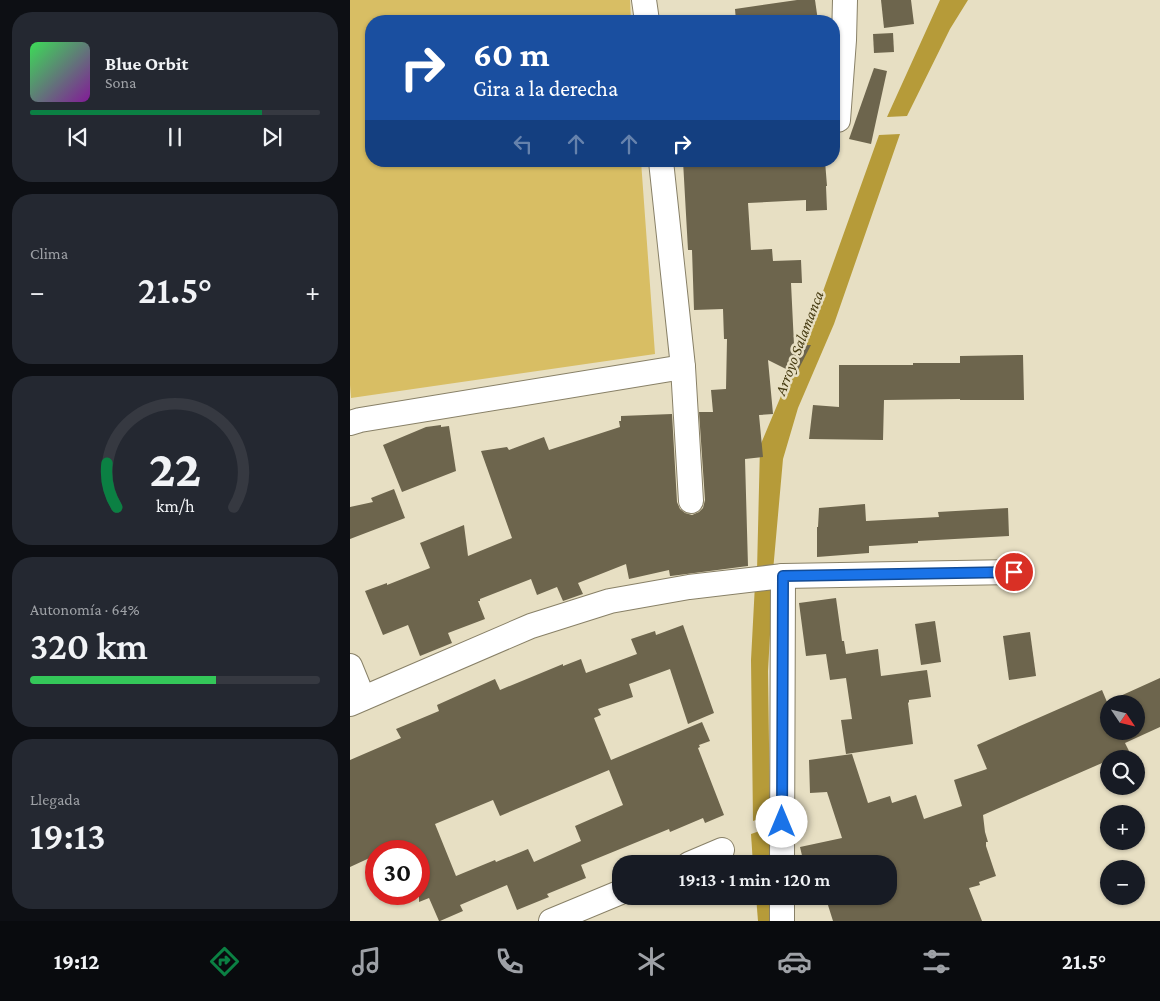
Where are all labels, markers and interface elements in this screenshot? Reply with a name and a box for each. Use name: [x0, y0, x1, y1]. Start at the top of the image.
icon: right: [390, 35, 455, 100]
text: 60 m: [473, 35, 550, 74]
text: Blue Orbit: [105, 53, 188, 74]
text: Sona: [105, 74, 136, 91]
text: Gira a la derecha: [473, 76, 618, 101]
icon: previous: [64, 123, 92, 151]
icon: pause: [161, 123, 189, 151]
icon: next: [258, 123, 286, 151]
icon: left: [509, 130, 537, 158]
icon: ahead: [562, 130, 590, 158]
icon: ahead: [615, 130, 643, 158]
icon: right: [668, 130, 696, 158]
text: Clima: [30, 245, 68, 262]
text: 21.5°: [138, 269, 212, 311]
text: −: [30, 276, 45, 307]
text: +: [305, 276, 320, 307]
water label: Arroyo Salamanca: [771, 288, 828, 399]
text: 22: [149, 439, 201, 497]
text: km/h: [156, 496, 195, 516]
pin: [993, 551, 1035, 593]
icon: arrive: [1000, 558, 1028, 586]
text: Autonomía · 64%: [30, 601, 139, 618]
text: 320 km: [30, 625, 148, 667]
north arrow: [1100, 695, 1145, 740]
map controls: [1100, 695, 1145, 905]
button: search: [1100, 750, 1145, 795]
text: Llegada: [30, 791, 80, 808]
position arrow: [755, 795, 807, 847]
button: +: [1100, 805, 1145, 850]
text: 19:13: [30, 815, 106, 857]
speed limit sign: 30: [365, 840, 430, 905]
button: −: [1100, 860, 1145, 905]
text: 19:13 · 1 min · 120 m: [679, 869, 830, 890]
icon: directions: [207, 944, 242, 979]
icon: music: [349, 944, 384, 979]
icon: phone: [492, 944, 527, 979]
icon: climate: [634, 944, 669, 979]
icon: car: [777, 944, 812, 979]
icon: filters: [919, 944, 954, 979]
text: 19:12: [54, 949, 100, 974]
text: 21.5°: [1062, 949, 1106, 974]

